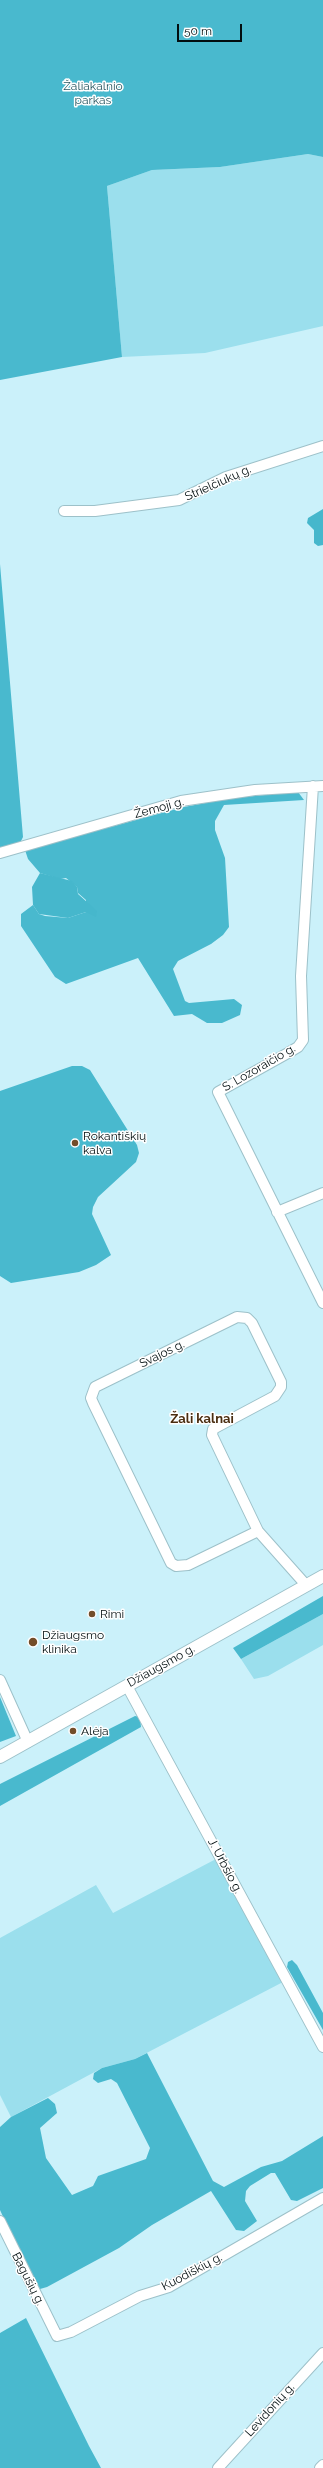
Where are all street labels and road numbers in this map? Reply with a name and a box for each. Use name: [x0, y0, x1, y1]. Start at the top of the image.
street label: Strielčiukų g.: [183, 462, 253, 504]
street label: Žemoji g.: [133, 794, 185, 822]
street label: S. Lozoraičio g.: [220, 1041, 298, 1095]
street label: Svajos g.: [137, 1337, 187, 1371]
street label: Džiaugsmo g.: [125, 1642, 197, 1690]
street label: J. Urbšio g.: [205, 1836, 245, 1896]
street label: Bagušių g.: [9, 2250, 47, 2308]
street label: Kuodiškių g.: [159, 2250, 225, 2294]
street label: Levidonių g.: [242, 2380, 298, 2440]

